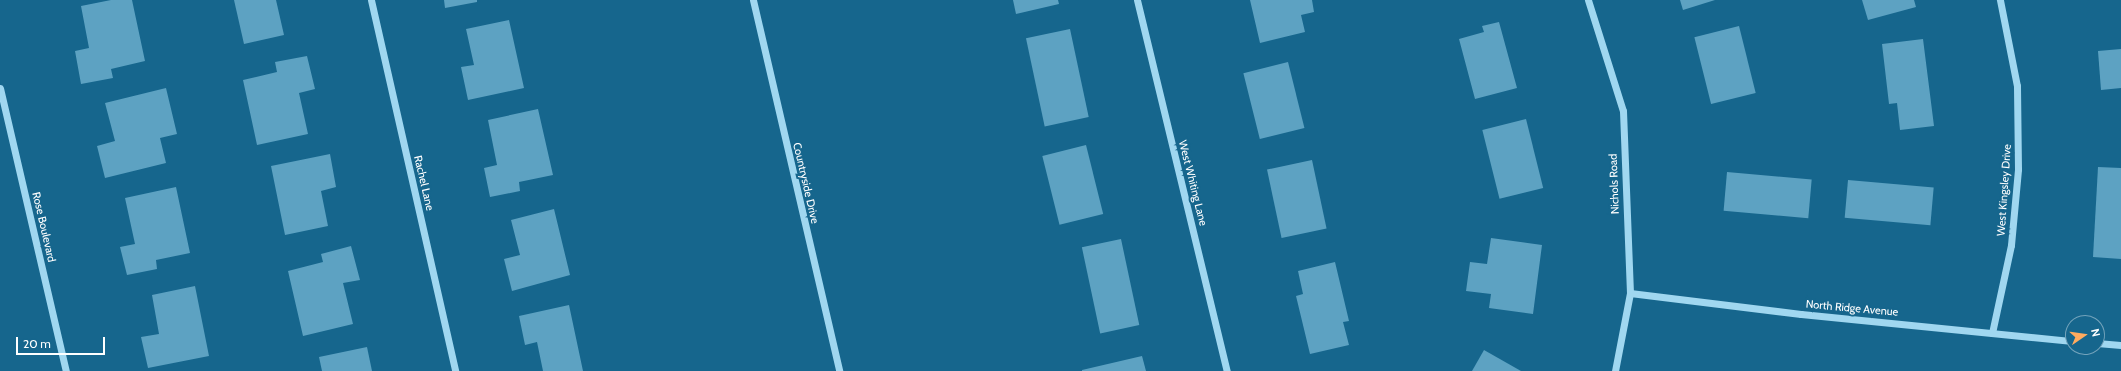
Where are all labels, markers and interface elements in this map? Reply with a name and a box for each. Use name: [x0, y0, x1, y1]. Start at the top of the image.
street label: West Whiting Lane: [1176, 139, 1210, 227]
street label: Countryside Drive: [790, 141, 822, 225]
street label: West Kingsley Drive: [1994, 144, 2014, 236]
street label: Rachel Lane: [411, 154, 437, 212]
street label: Nichols Road: [1606, 154, 1622, 214]
street label: Rose Boulevard: [30, 191, 58, 263]
street label: North Ridge Avenue: [1805, 297, 1899, 319]
north arrow: [2065, 315, 2105, 355]
text: N: [2088, 327, 2103, 338]
scale bar: [18, 329, 107, 355]
text: 20 m: [23, 336, 51, 351]

